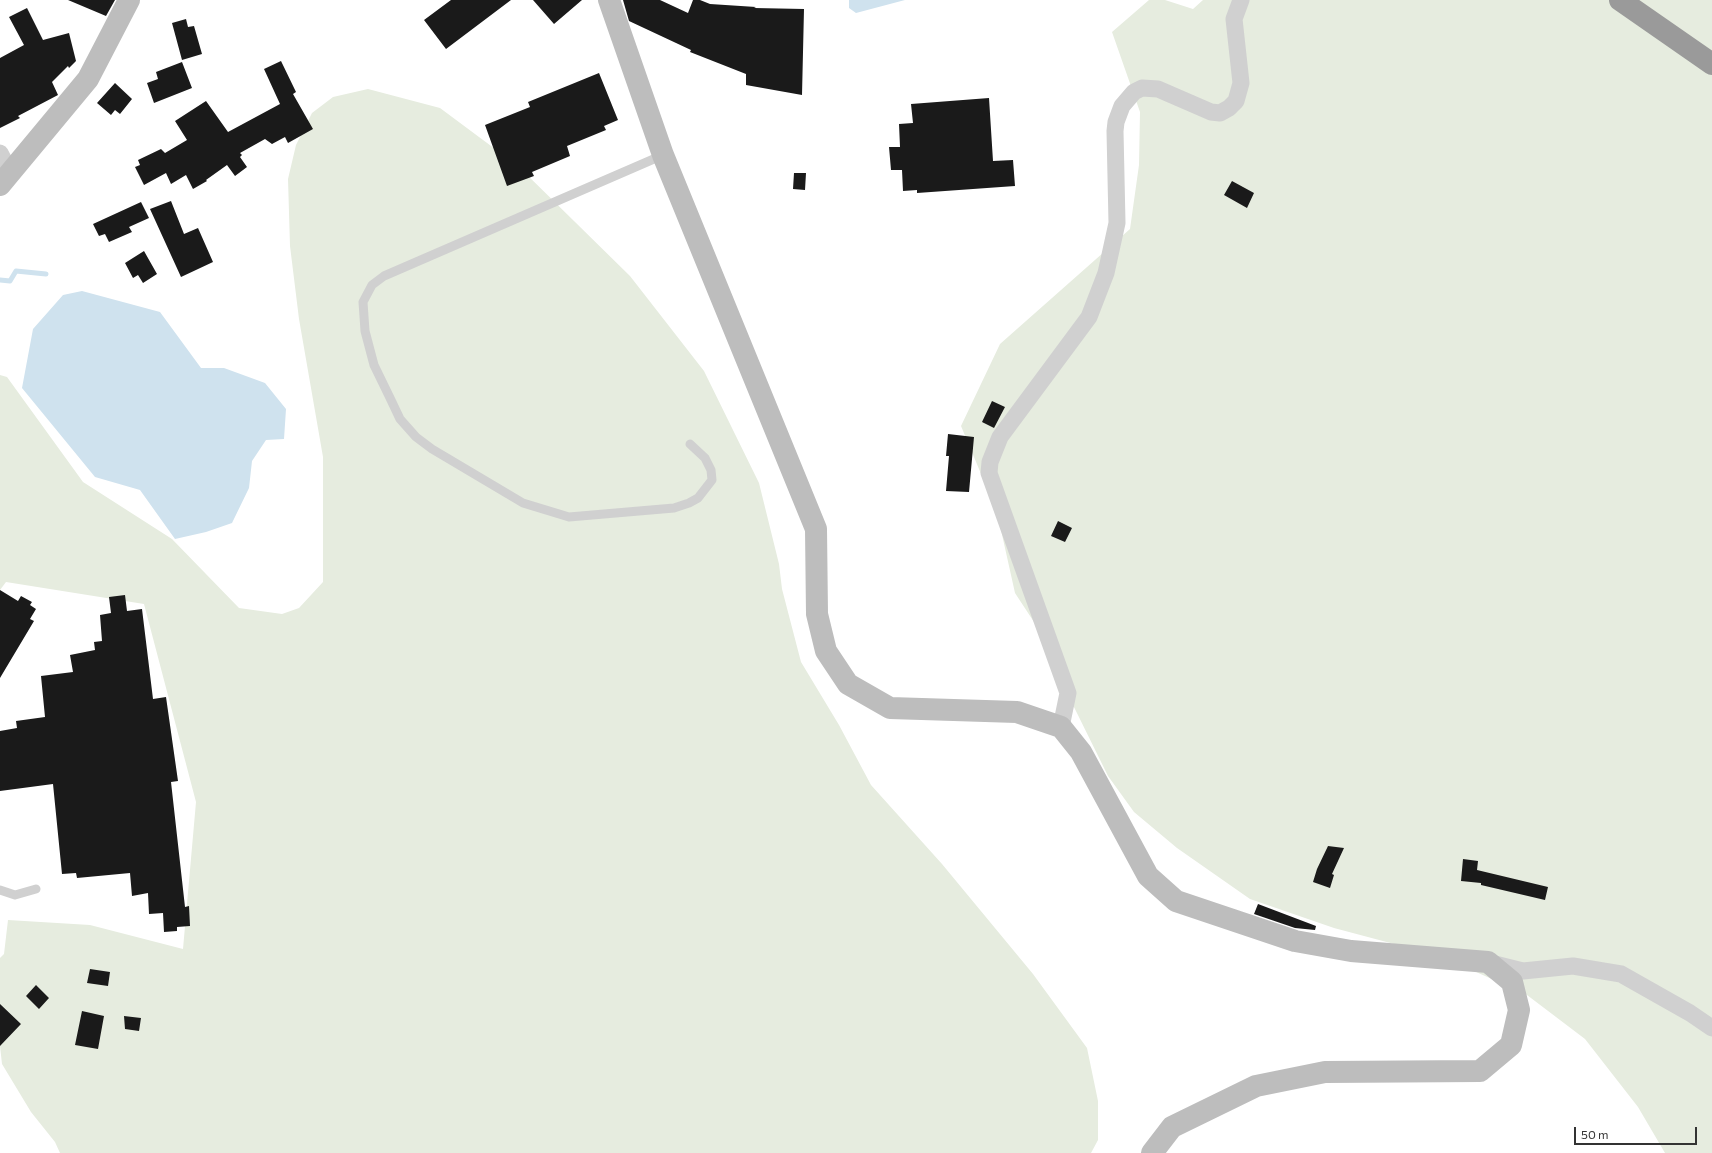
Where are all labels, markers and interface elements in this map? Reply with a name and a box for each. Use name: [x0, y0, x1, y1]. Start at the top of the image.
scale bar: [1576, 1119, 1699, 1145]
text: 50 m: [1581, 1127, 1609, 1141]

